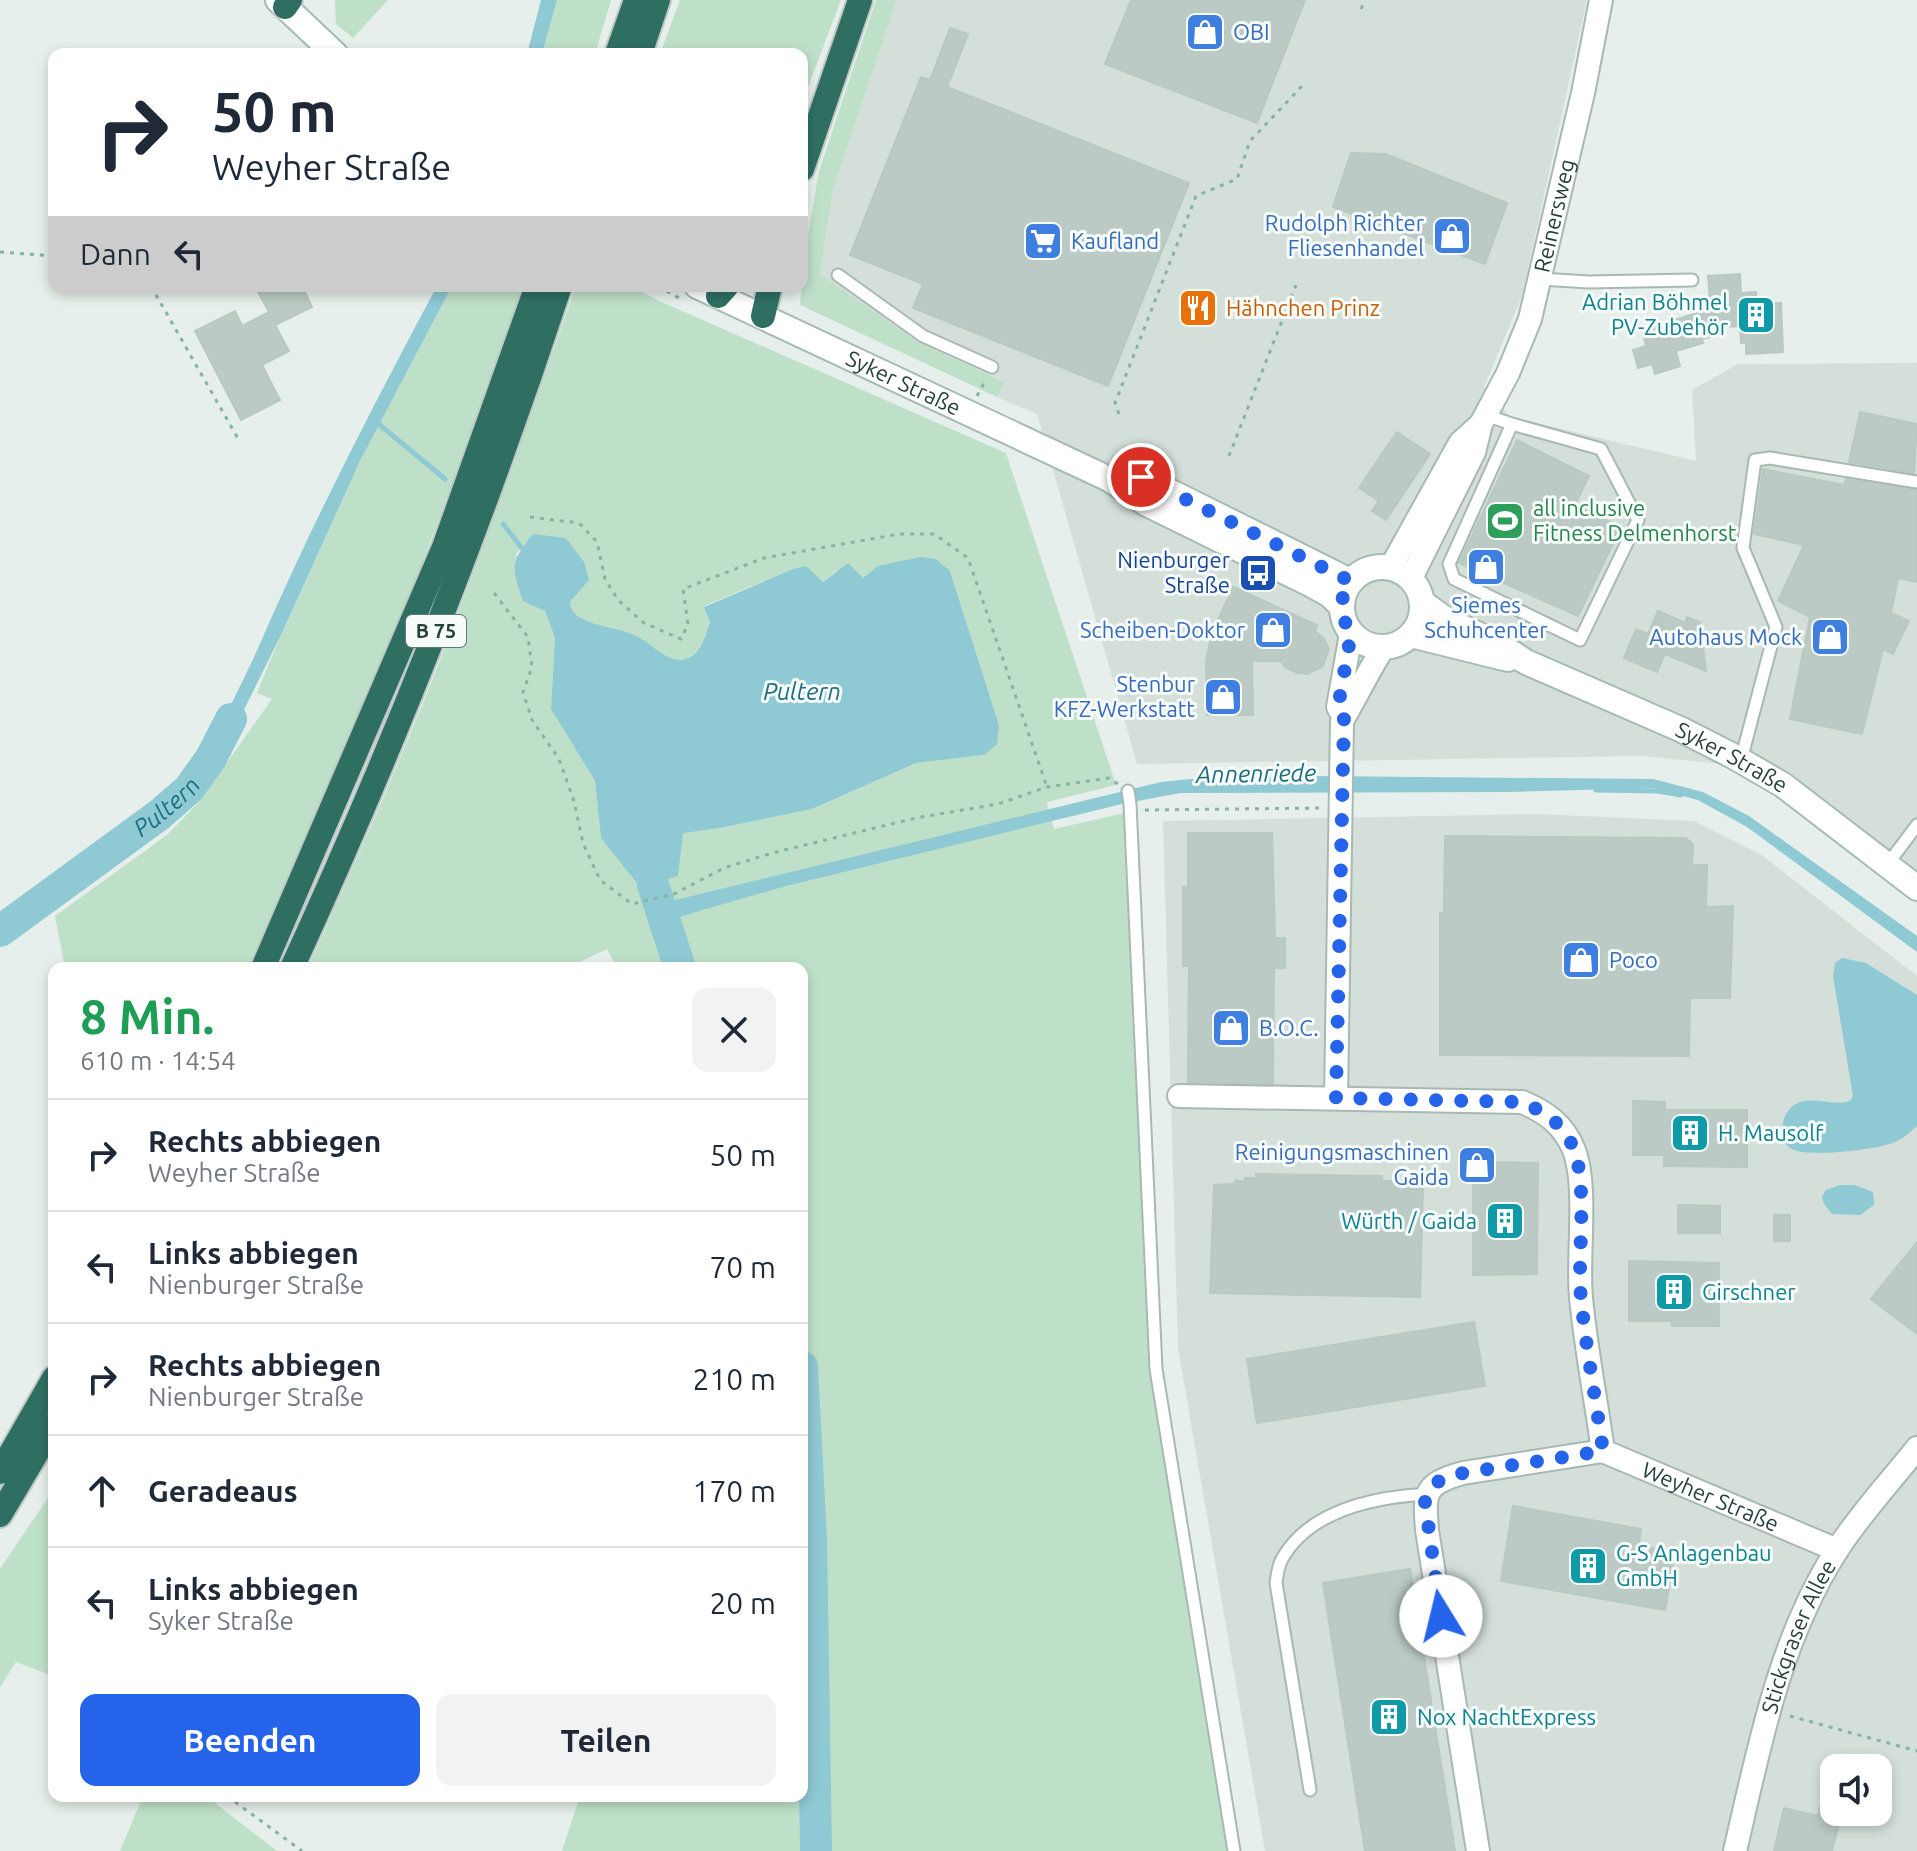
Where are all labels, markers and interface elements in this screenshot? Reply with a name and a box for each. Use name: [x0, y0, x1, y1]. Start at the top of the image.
shop icon: OBI: [1184, 11, 1226, 53]
place label: OBI: [1233, 19, 1270, 44]
icon: right: [80, 80, 184, 184]
text: 50 m: [212, 80, 337, 143]
text: Weyher Straße: [212, 146, 451, 187]
street label: Reinersweg: [1528, 156, 1579, 275]
place label: Rudolph Richter Fliesenhandel: [1265, 210, 1425, 260]
shop icon: Rudolph Richter Fliesenhandel: [1431, 215, 1473, 257]
supermarket icon: Kaufland: [1022, 220, 1064, 262]
place label: Kaufland: [1071, 228, 1159, 253]
icon: left: [167, 232, 211, 276]
text: Dann: [80, 237, 151, 271]
restaurant icon: Hähnchen Prinz: [1177, 287, 1219, 329]
place label: Adrian Böhmel PV-Zubehör: [1582, 289, 1729, 339]
building icon: Adrian Böhmel PV-Zubehör: [1735, 294, 1777, 336]
place label: Hähnchen Prinz: [1226, 295, 1380, 320]
street label: Syker Straße: [842, 345, 965, 420]
pin: [1107, 443, 1175, 511]
icon: arrive: [1119, 455, 1163, 499]
place label: all inclusive Fitness Delmenhorst: [1533, 495, 1737, 545]
sports icon: all inclusive Fitness Delmenhorst: [1484, 500, 1526, 542]
shop icon: Siemes Schuhcenter: [1465, 546, 1507, 588]
place label: Nienburger Straße: [1117, 547, 1231, 597]
bus stop icon: Nienburger Straße: [1237, 552, 1279, 594]
place label: Siemes Schuhcenter: [1424, 592, 1548, 642]
shop icon: Scheiben-Doktor: [1252, 609, 1294, 651]
road number: B 75: [406, 615, 466, 647]
shop icon: Autohaus Mock: [1809, 616, 1851, 658]
place label: Scheiben-Doktor: [1080, 617, 1246, 642]
place label: Autohaus Mock: [1649, 624, 1802, 649]
place label: Stenbur KFZ-Werkstatt: [1054, 671, 1196, 721]
shop icon: Stenbur KFZ-Werkstatt: [1202, 676, 1244, 718]
water label: Pultern: [763, 678, 841, 705]
street label: Syker Straße: [1672, 716, 1792, 797]
water label: Annenriede: [1195, 759, 1316, 788]
water label: Pultern: [128, 772, 206, 842]
shop icon: Poco: [1560, 939, 1602, 981]
place label: Poco: [1609, 947, 1658, 972]
button: close: [692, 988, 776, 1072]
text: 8 Min.: [80, 989, 214, 1043]
shop icon: B.O.C.: [1210, 1007, 1252, 1049]
place label: B.O.C.: [1259, 1015, 1319, 1040]
text: 610 m · 14:54: [80, 1046, 236, 1075]
building icon: H. Mausolf: [1669, 1112, 1711, 1154]
place label: H. Mausolf: [1718, 1120, 1824, 1145]
text: Rechts abbiegen: [148, 1124, 381, 1158]
icon: right: [80, 1133, 124, 1177]
text: 50 m: [709, 1138, 776, 1172]
place label: Reinigungsmaschinen Gaida: [1235, 1139, 1449, 1189]
shop icon: Reinigungsmaschinen Gaida: [1456, 1144, 1498, 1186]
text: Weyher Straße: [148, 1158, 321, 1187]
building icon: Würth / Gaida: [1484, 1200, 1526, 1242]
place label: Würth / Gaida: [1341, 1208, 1477, 1233]
text: Links abbiegen: [148, 1236, 359, 1270]
icon: left: [80, 1245, 124, 1289]
text: 70 m: [709, 1250, 776, 1284]
text: Nienburger Straße: [148, 1270, 364, 1299]
building icon: Girschner: [1653, 1271, 1695, 1313]
place label: Girschner: [1702, 1279, 1796, 1304]
text: Rechts abbiegen: [148, 1348, 381, 1382]
icon: right: [80, 1357, 124, 1401]
text: 210 m: [692, 1362, 776, 1396]
text: Nienburger Straße: [148, 1382, 364, 1411]
street label: Weyher Straße: [1639, 1456, 1783, 1536]
icon: ahead: [80, 1469, 124, 1513]
text: Geradeaus: [148, 1474, 298, 1508]
text: 170 m: [692, 1474, 776, 1508]
place label: G-S Anlagenbau GmbH: [1616, 1540, 1772, 1590]
building icon: G-S Anlagenbau GmbH: [1567, 1545, 1609, 1587]
street label: Stickgraser Allee: [1756, 1555, 1840, 1716]
text: Links abbiegen: [148, 1572, 359, 1606]
position arrow: [1399, 1574, 1483, 1658]
icon: left: [80, 1581, 124, 1625]
text: 20 m: [709, 1586, 776, 1620]
text: Syker Straße: [148, 1606, 294, 1635]
button: Beenden: [80, 1694, 420, 1786]
button: Teilen: [436, 1694, 776, 1786]
building icon: Nox NachtExpress: [1368, 1696, 1410, 1738]
place label: Nox NachtExpress: [1417, 1704, 1596, 1729]
map controls: [1820, 1754, 1892, 1826]
button: sound: [1820, 1754, 1892, 1826]

